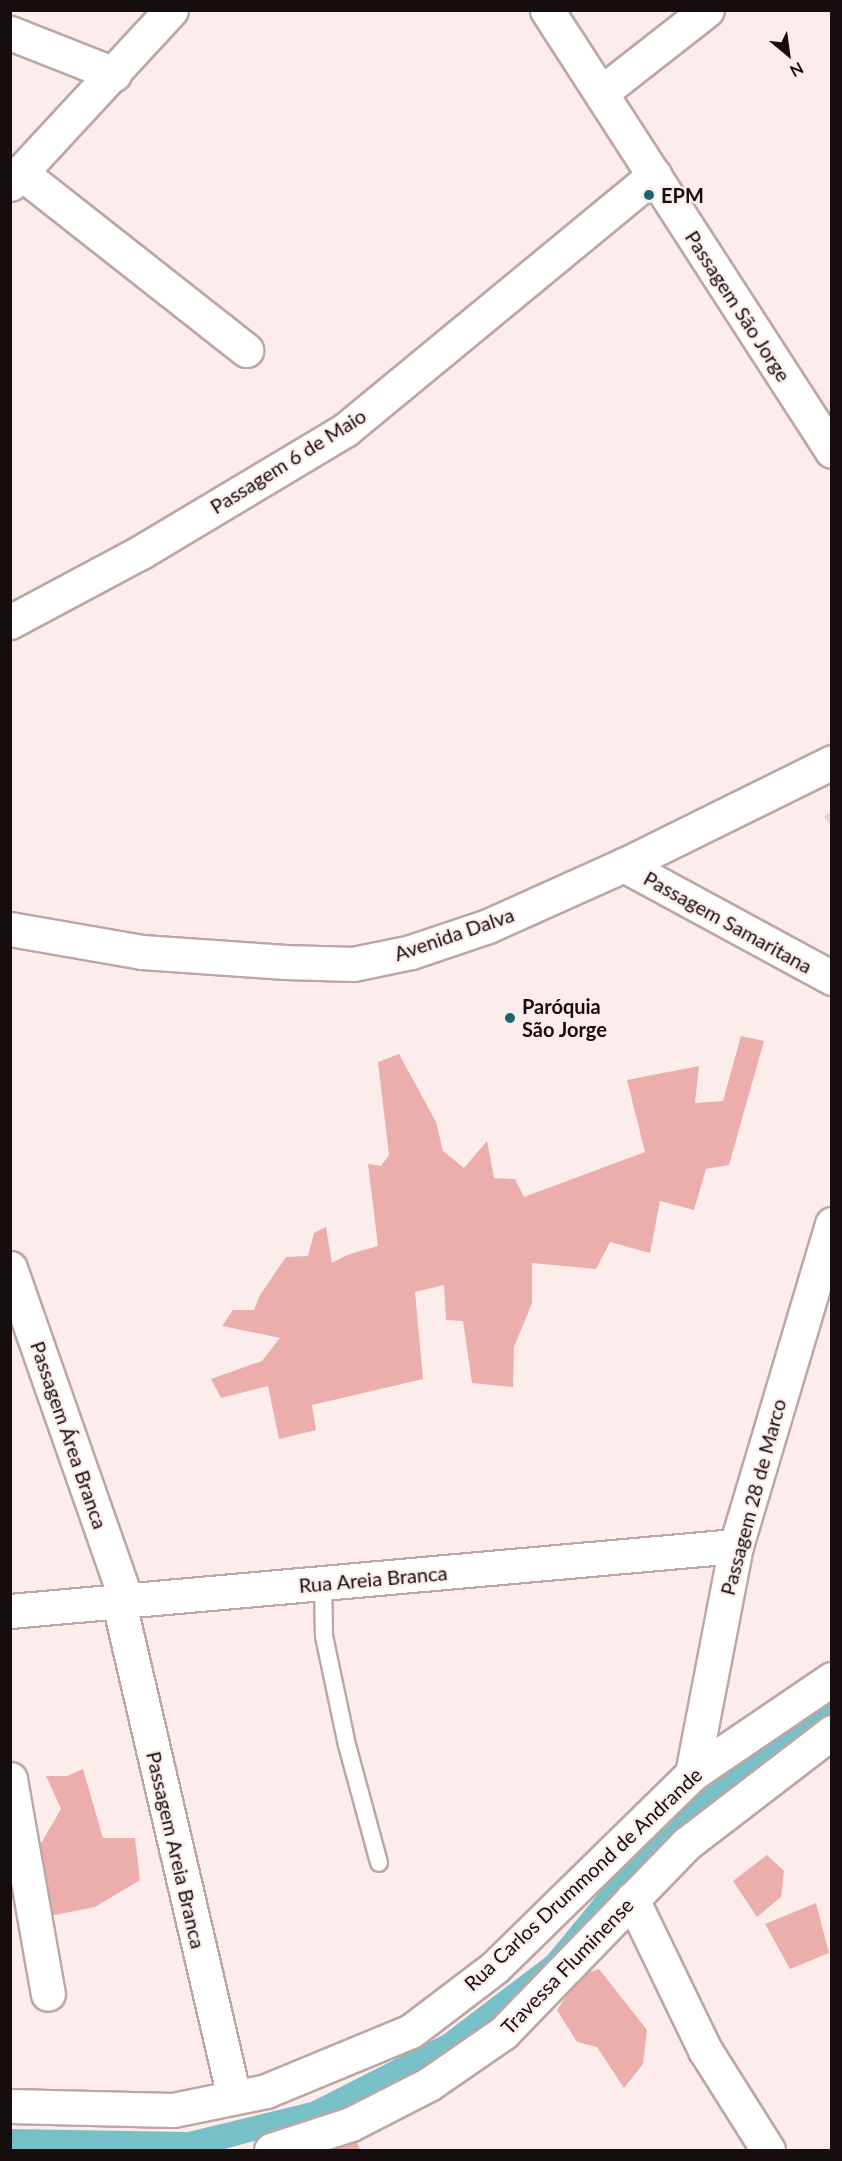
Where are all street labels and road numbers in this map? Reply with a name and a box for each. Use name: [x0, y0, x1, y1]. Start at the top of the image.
street label: Passagem São Jorge: [680, 226, 796, 386]
street label: Passagem 6 de Maio: [206, 403, 370, 519]
street label: Passagem Samaritana: [640, 866, 816, 978]
street label: Avenida Dalva: [391, 902, 517, 966]
street label: Passagem Área Branca: [25, 1338, 113, 1532]
street label: Passagem 28 de Marco: [715, 1396, 791, 1598]
street label: Rua Areia Branca: [297, 1561, 449, 1597]
street label: Passagem Areia Branca: [142, 1749, 210, 1951]
street label: Rua Carlos Drummond de Andrande: [459, 1762, 707, 1996]
street label: Travessa Fluminense: [496, 1893, 638, 2039]

